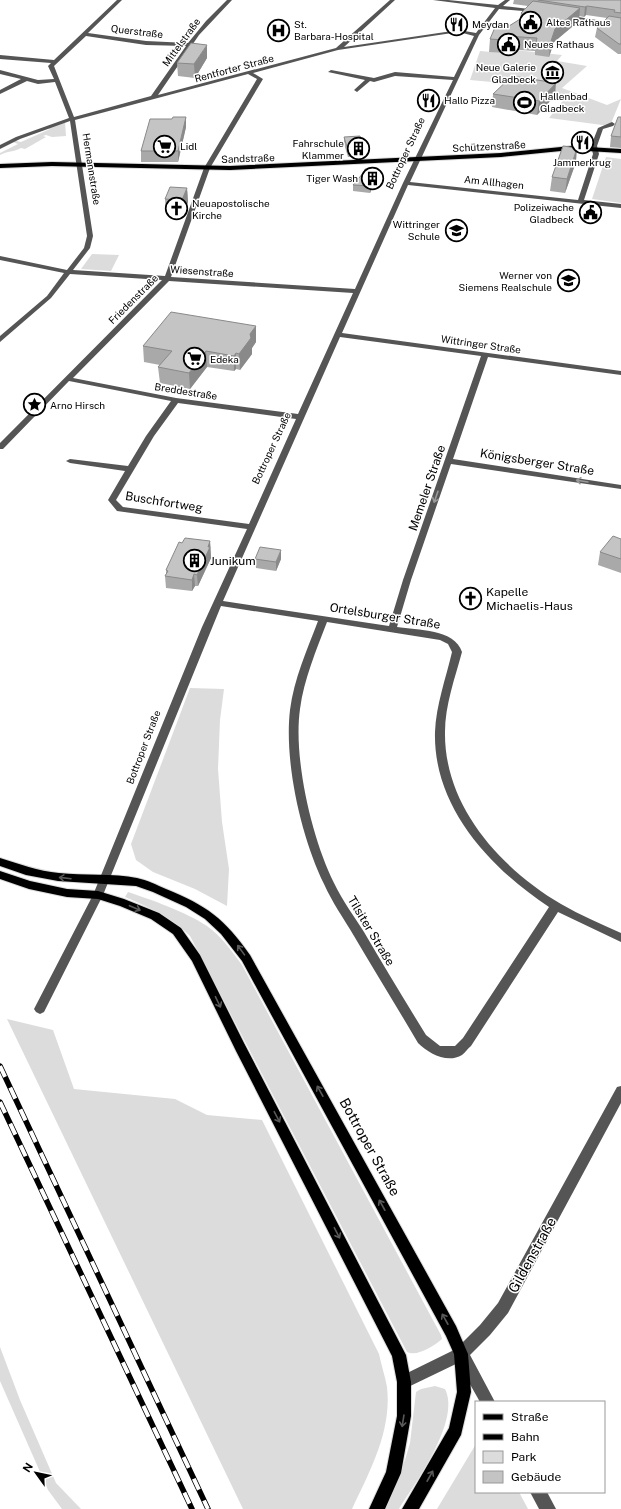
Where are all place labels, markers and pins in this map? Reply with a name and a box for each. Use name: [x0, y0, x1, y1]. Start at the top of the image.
public building icon: Altes Rathaus: [518, 9, 544, 35]
restaurant icon: Meydan: [444, 11, 470, 37]
place label: Altes Rathaus: [546, 16, 611, 28]
hospital icon: St. Barbara-Hospital: [266, 17, 292, 43]
place label: St. Barbara-Hospital: [294, 18, 374, 42]
place label: Meydan: [472, 18, 509, 30]
public building icon: Neues Rathaus: [495, 31, 521, 57]
place label: Neues Rathaus: [524, 38, 594, 50]
museum icon: Neue Galerie Gladbeck: [539, 60, 565, 86]
place label: Neue Galerie Gladbeck: [476, 61, 536, 85]
restaurant icon: Hallo Pizza: [415, 87, 441, 113]
sports icon: Hallenbad Gladbeck: [511, 89, 537, 115]
place label: Hallenbad Gladbeck: [540, 90, 588, 114]
place label: Hallo Pizza: [444, 94, 495, 106]
restaurant icon: Jammerkrug: [569, 129, 595, 155]
supermarket icon: Lidl: [151, 133, 177, 159]
building icon: Fahrschule Klammer: [346, 136, 372, 162]
place label: Fahrschule Klammer: [292, 137, 344, 161]
place label: Lidl: [180, 140, 197, 152]
place label: Jammerkrug: [553, 156, 611, 168]
building icon: Tiger Wash: [360, 165, 386, 191]
place label: Tiger Wash: [306, 172, 358, 184]
church icon: Neuapostolische Kirche: [164, 196, 190, 222]
place label: Neuapostolische Kirche: [192, 197, 270, 221]
public building icon: Polizeiwache Gladbeck: [577, 200, 603, 226]
place label: Polizeiwache Gladbeck: [514, 201, 574, 225]
school or university icon: Wittringer Schule: [443, 217, 469, 243]
place label: Wittringer Schule: [393, 218, 440, 242]
school or university icon: Werner von Siemens Realschule: [555, 268, 581, 294]
place label: Werner von Siemens Realschule: [459, 269, 552, 293]
supermarket icon: Edeka: [182, 346, 208, 372]
place label: Edeka: [210, 353, 239, 365]
place icon: Arno Hirsch: [21, 392, 47, 418]
place label: Arno Hirsch: [50, 399, 105, 411]
building icon: Junikum: [182, 548, 208, 574]
place label: Junikum: [210, 554, 256, 568]
place label: Kapelle Michaelis-Haus: [486, 585, 573, 613]
church icon: Kapelle Michaelis-Haus: [458, 586, 484, 612]

